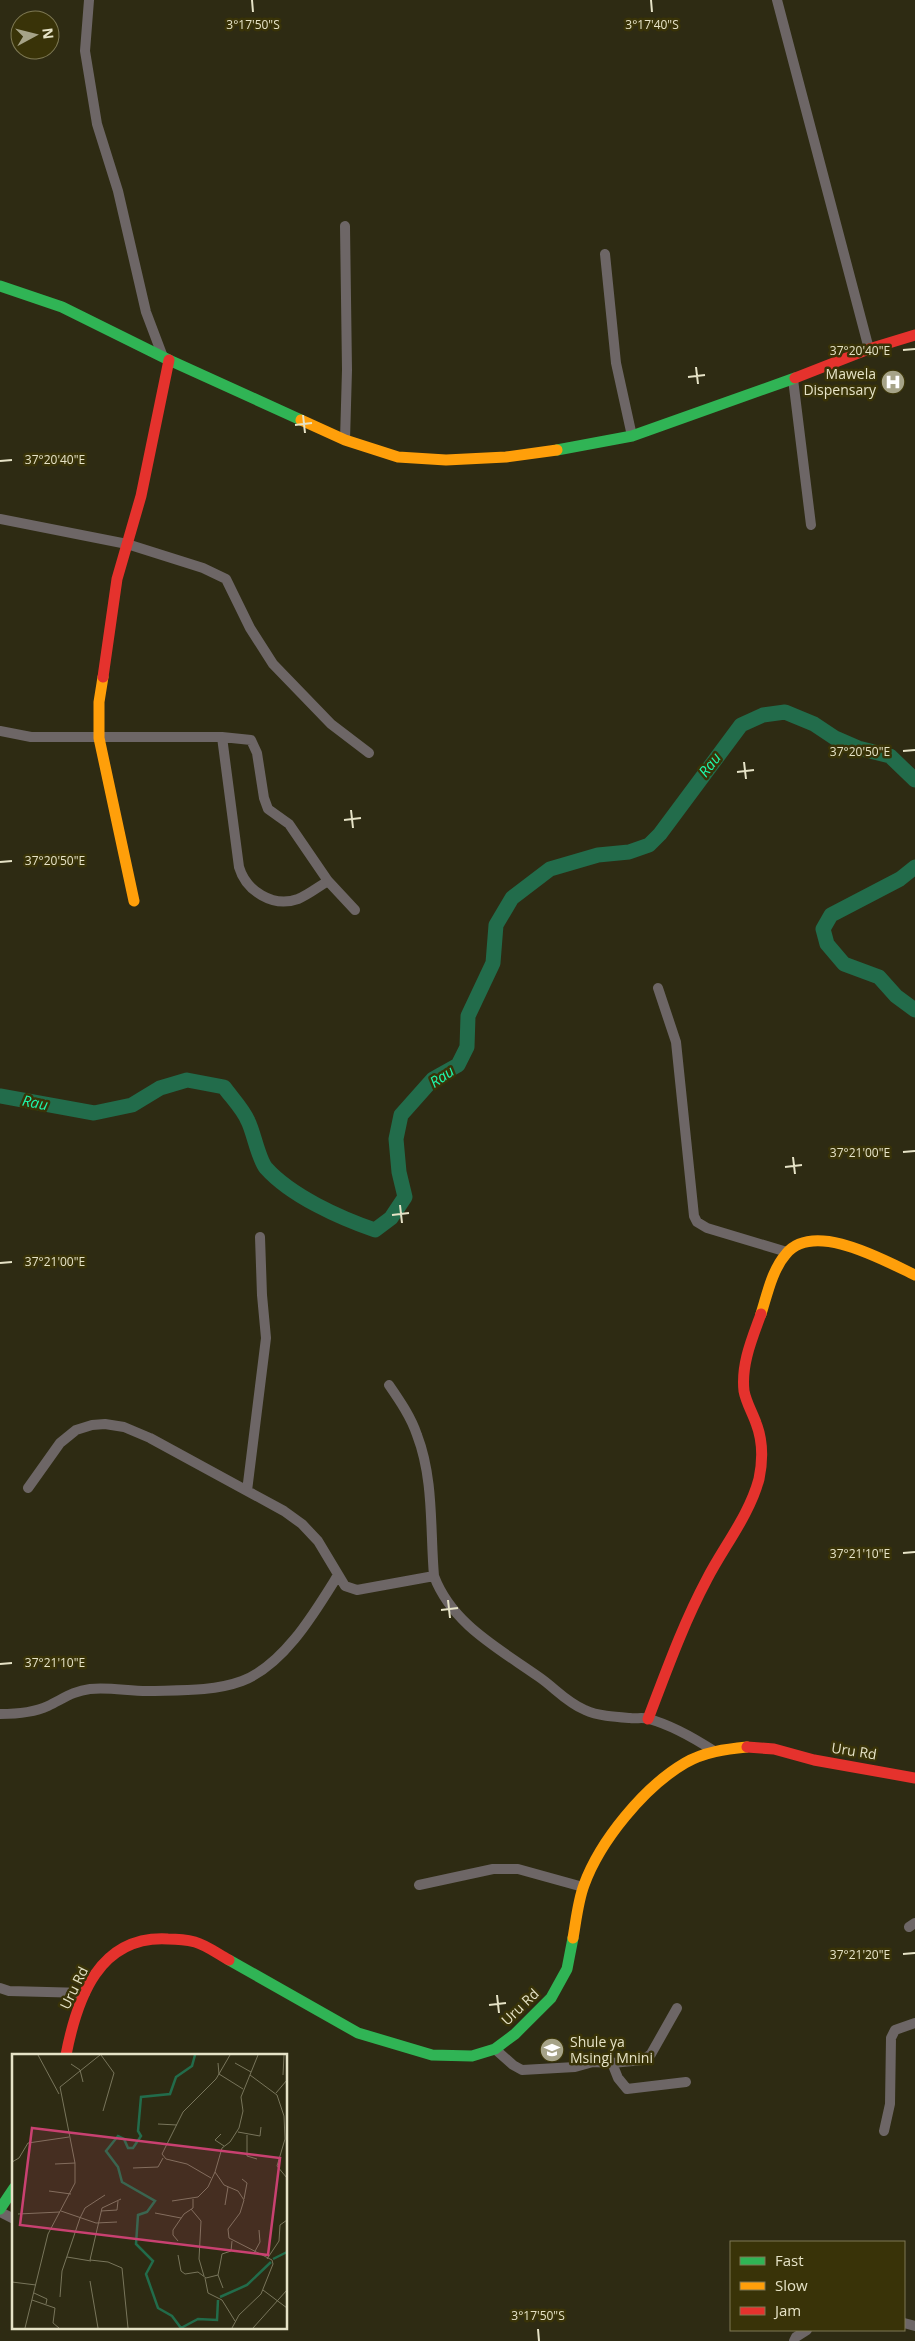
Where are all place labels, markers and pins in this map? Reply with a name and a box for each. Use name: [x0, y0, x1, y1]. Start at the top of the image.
place label: Mawela Dispensary: [803, 364, 877, 399]
hospital icon: Mawela Dispensary: [880, 369, 906, 395]
place label: Shule ya Msingi Mnini: [570, 2032, 653, 2067]
school or university icon: Shule ya Msingi Mnini: [539, 2037, 565, 2063]

